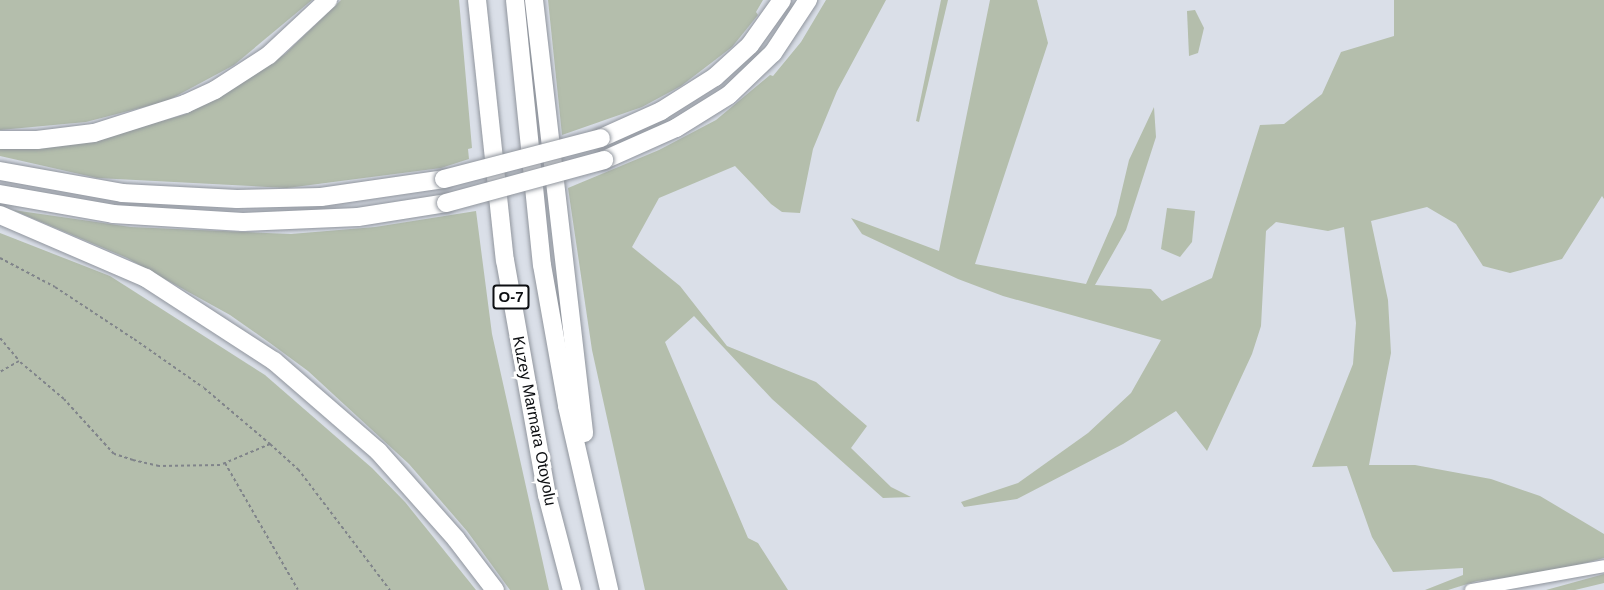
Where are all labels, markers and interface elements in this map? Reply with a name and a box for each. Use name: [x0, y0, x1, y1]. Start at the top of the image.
road number: O-7: [492, 285, 530, 309]
street label: Kuzey Marmara Otoyolu: [508, 334, 560, 508]

